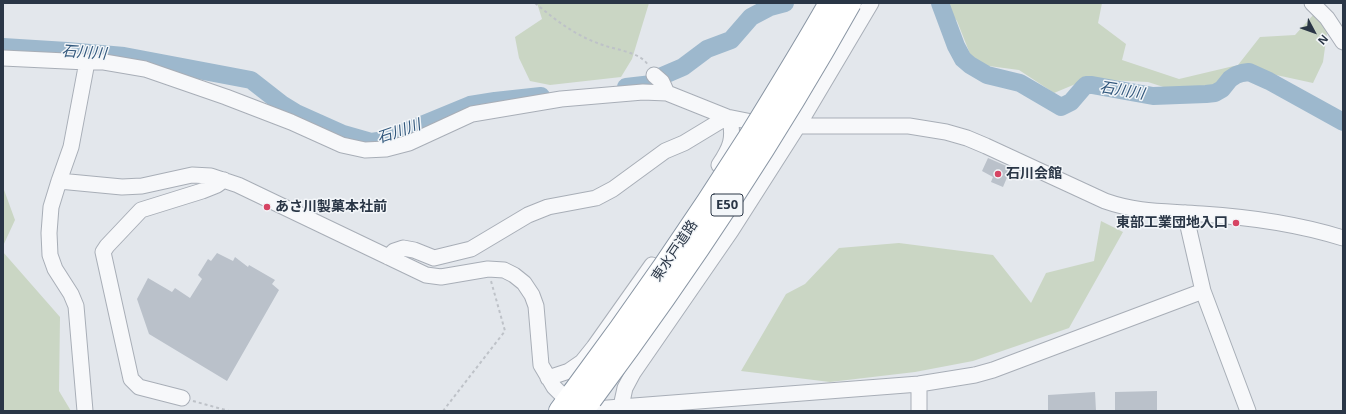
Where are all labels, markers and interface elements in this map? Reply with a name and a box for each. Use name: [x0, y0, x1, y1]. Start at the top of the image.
north arrow: [1294, 12, 1334, 52]
text: N: [1315, 32, 1332, 48]
water label: 石川川: [61, 42, 107, 64]
water label: 石川川: [1098, 79, 1146, 103]
water label: 石川川: [375, 116, 423, 148]
place label: 石川会館: [1006, 166, 1062, 182]
marker: 石川会館: [993, 169, 1003, 179]
road number: E50: [711, 194, 743, 216]
place label: あさ川製菓本社前: [275, 199, 387, 215]
marker: あさ川製菓本社前: [262, 202, 272, 212]
place label: 東部工業団地入口: [1116, 215, 1228, 231]
street label: 東水戸道路: [648, 217, 702, 285]
marker: 東部工業団地入口: [1231, 218, 1241, 228]

